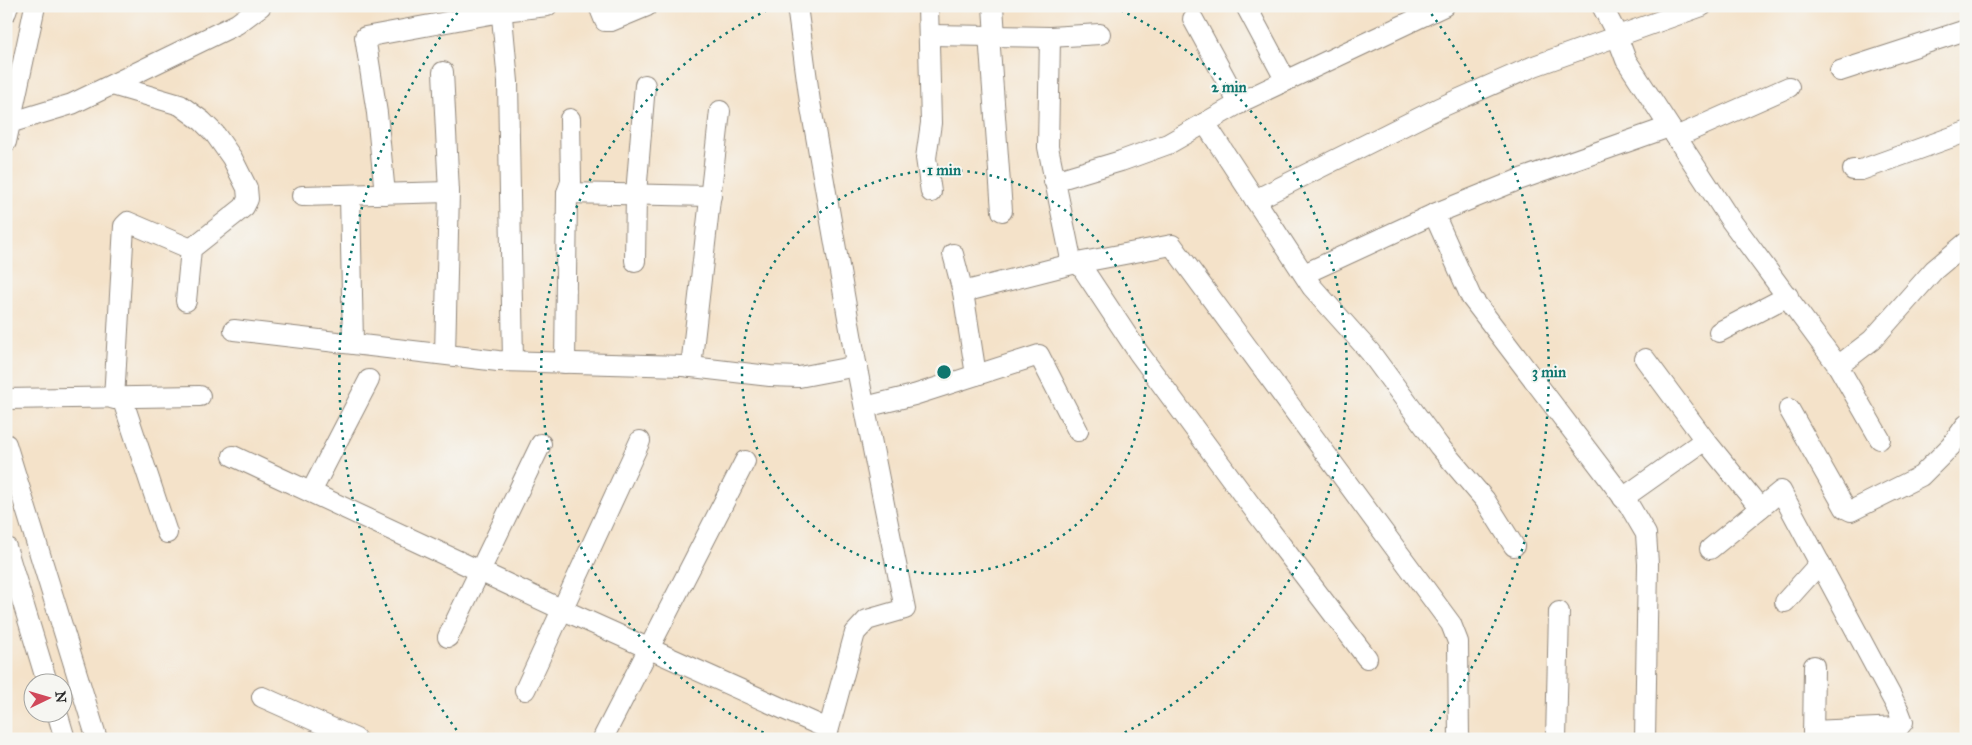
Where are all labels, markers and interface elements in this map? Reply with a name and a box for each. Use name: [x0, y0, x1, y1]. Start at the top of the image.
text: 2 min: [1211, 78, 1248, 96]
text: 1 min: [927, 161, 962, 179]
centre of rings: [935, 363, 953, 381]
text: 3 min: [1532, 363, 1567, 382]
north arrow: [22, 672, 72, 722]
text: N: [51, 690, 69, 704]

